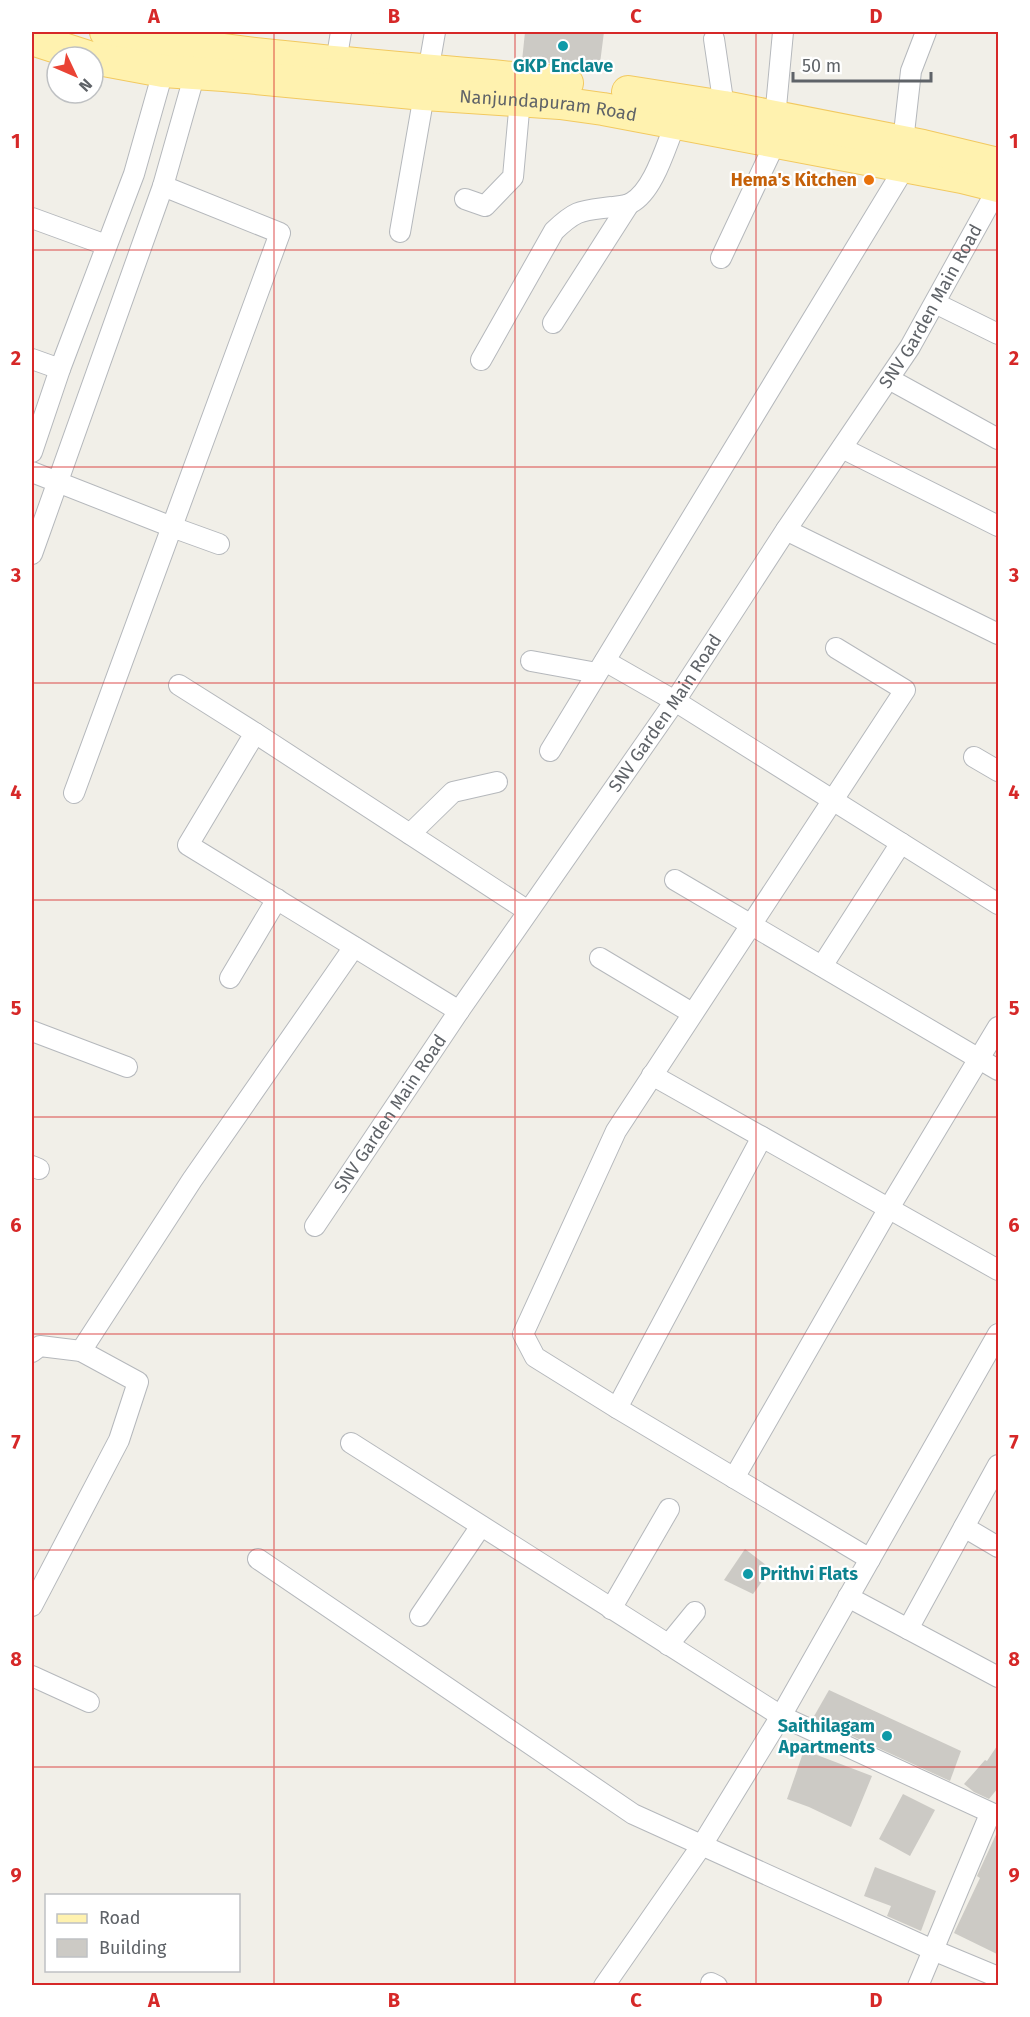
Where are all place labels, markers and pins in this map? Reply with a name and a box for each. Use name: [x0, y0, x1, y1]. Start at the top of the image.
marker: GKP Enclave: [556, 39, 570, 53]
place label: GKP Enclave: [513, 55, 613, 77]
place label: Hema's Kitchen: [731, 169, 857, 191]
marker: Hema's Kitchen: [862, 173, 876, 187]
place label: Prithvi Flats: [760, 1563, 858, 1585]
marker: Prithvi Flats: [741, 1567, 755, 1581]
place label: Saithilagam Apartments: [778, 1715, 875, 1758]
marker: Saithilagam Apartments: [880, 1729, 894, 1743]

